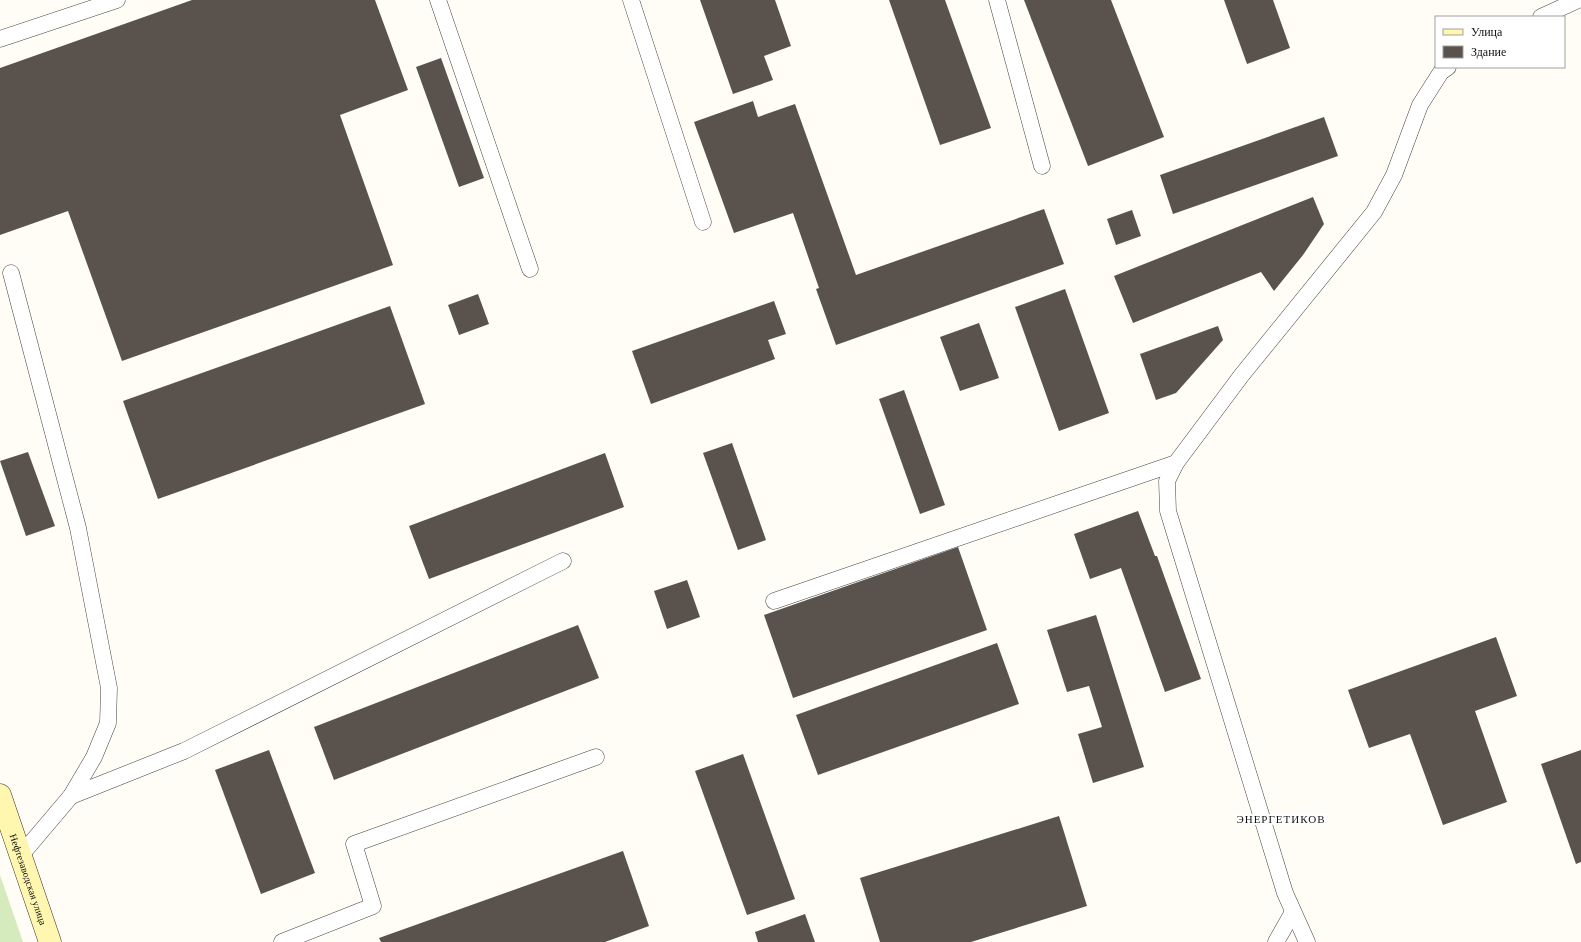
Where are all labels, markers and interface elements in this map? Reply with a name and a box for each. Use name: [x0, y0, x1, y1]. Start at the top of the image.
legend: [1435, 16, 1565, 68]
text: Улица: [1471, 25, 1503, 39]
text: Здание: [1471, 45, 1506, 59]
district label: ЭНЕРГЕТИКОВ: [1236, 813, 1326, 825]
street label: Нефтезаводская улица: [8, 832, 49, 927]

